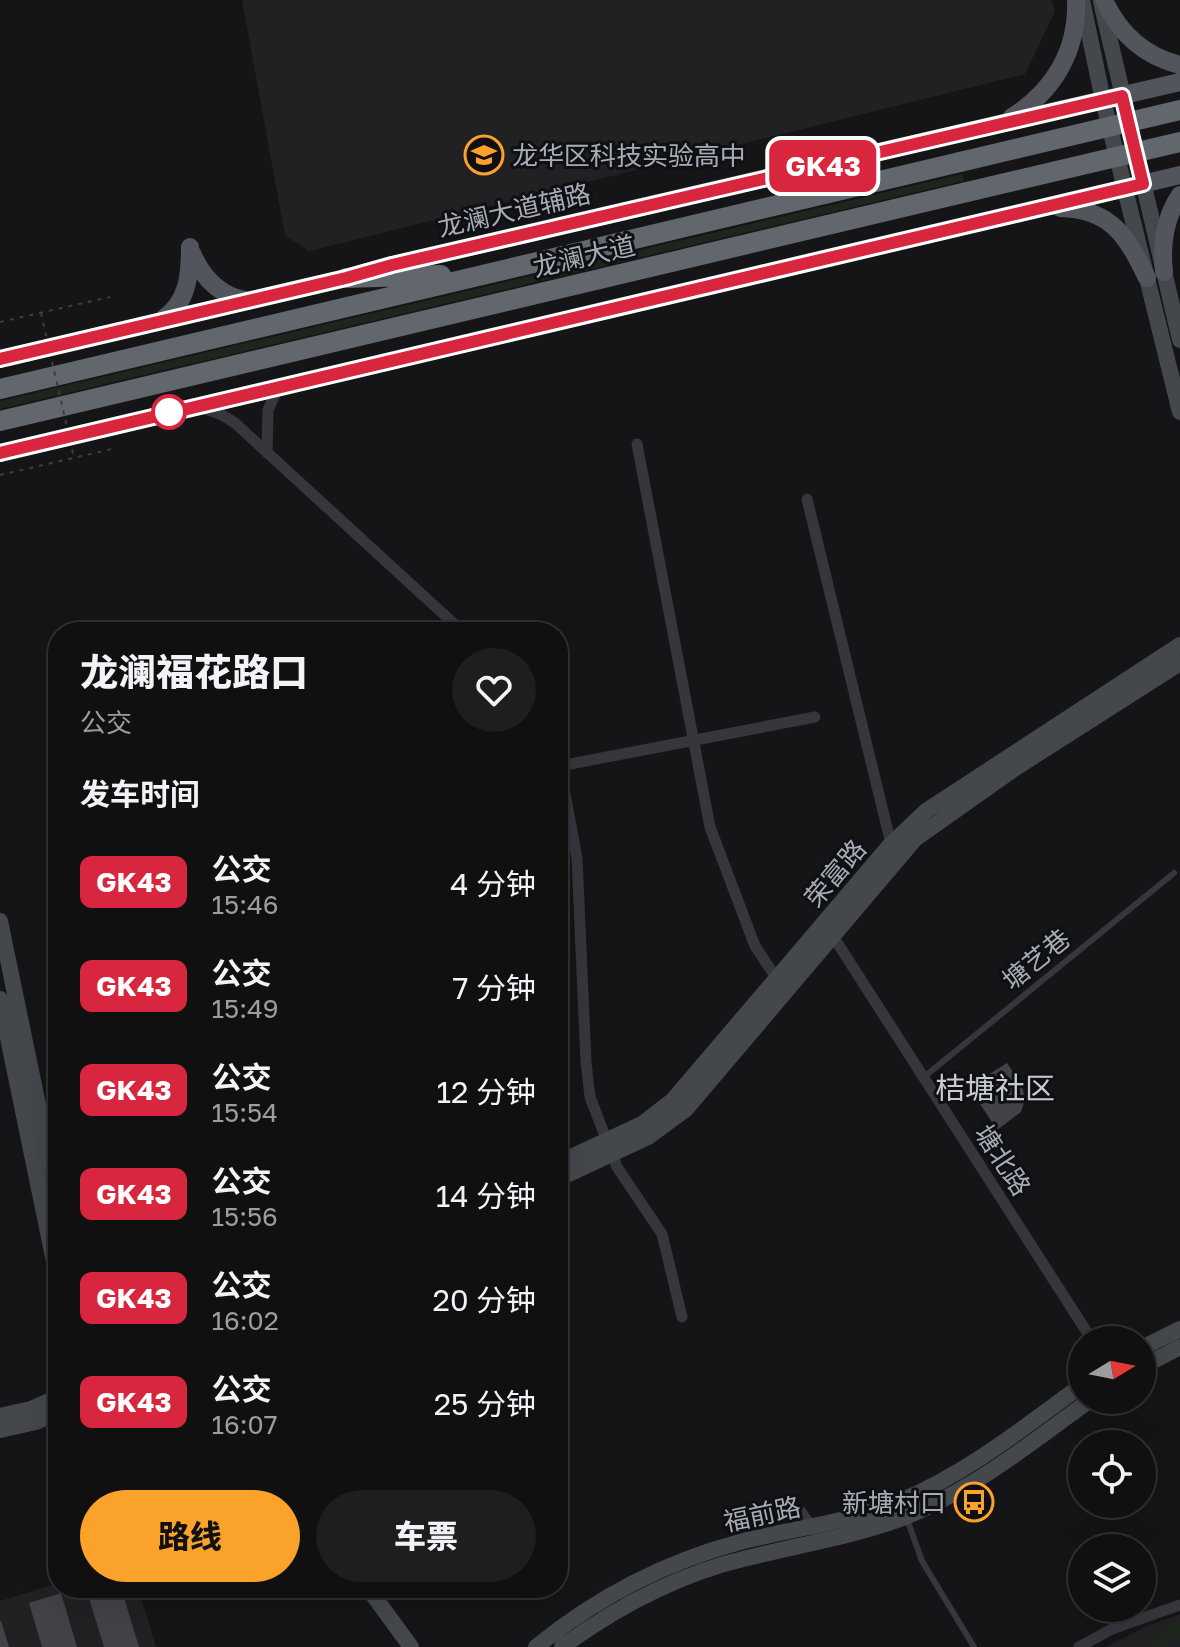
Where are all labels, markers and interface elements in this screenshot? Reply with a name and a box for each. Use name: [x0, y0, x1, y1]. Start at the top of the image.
school or university icon: 龙华区科技实验高中: [463, 134, 505, 176]
place label: 龙华区科技实验高中: [512, 140, 746, 171]
line badge: GK43: [767, 140, 879, 192]
text: GK43: [785, 149, 861, 182]
street label: 龙澜大道辅路: [435, 177, 593, 243]
street label: 龙澜大道: [530, 229, 638, 283]
unlabelled marker: [152, 395, 186, 429]
button: heart: [452, 648, 536, 732]
text: 龙澜福花路口: [80, 649, 308, 694]
text: 公交: [80, 707, 132, 738]
text: 发车时间: [80, 776, 200, 812]
street label: 荣富路: [798, 833, 872, 913]
text: 公交: [211, 851, 271, 887]
text: GK43: [96, 865, 171, 898]
text: 4 分钟: [450, 866, 536, 902]
text: 15:46: [211, 889, 279, 920]
street label: 塘艺巷: [996, 922, 1076, 996]
text: 公交: [211, 955, 271, 991]
text: GK43: [96, 969, 171, 1002]
text: 7 分钟: [453, 970, 536, 1006]
text: 15:49: [211, 993, 279, 1024]
text: 公交: [211, 1059, 271, 1095]
district label: 桔塘社区: [935, 1070, 1055, 1106]
text: GK43: [96, 1073, 171, 1106]
text: 12 分钟: [437, 1074, 536, 1110]
text: 15:54: [211, 1097, 278, 1128]
street label: 塘北路: [969, 1119, 1037, 1201]
text: 公交: [211, 1163, 271, 1199]
text: GK43: [96, 1177, 171, 1210]
text: 14 分钟: [436, 1178, 536, 1214]
text: 15:56: [211, 1201, 278, 1232]
text: 公交: [211, 1267, 271, 1303]
text: GK43: [96, 1281, 171, 1314]
text: 20 分钟: [433, 1282, 536, 1318]
text: 16:02: [211, 1305, 279, 1336]
north arrow: [1068, 1326, 1156, 1414]
map controls: [1068, 1326, 1156, 1622]
text: 公交: [211, 1371, 271, 1407]
text: GK43: [96, 1385, 171, 1418]
text: 25 分钟: [434, 1386, 536, 1422]
text: 16:07: [211, 1409, 278, 1440]
button: locate: [1068, 1430, 1156, 1518]
bus stop icon: 新塘村口: [953, 1481, 995, 1523]
place label: 新塘村口: [842, 1487, 946, 1518]
button: 路线: [80, 1490, 300, 1582]
button: 车票: [316, 1490, 536, 1582]
street label: 福前路: [721, 1491, 803, 1537]
button: layers: [1068, 1534, 1156, 1622]

